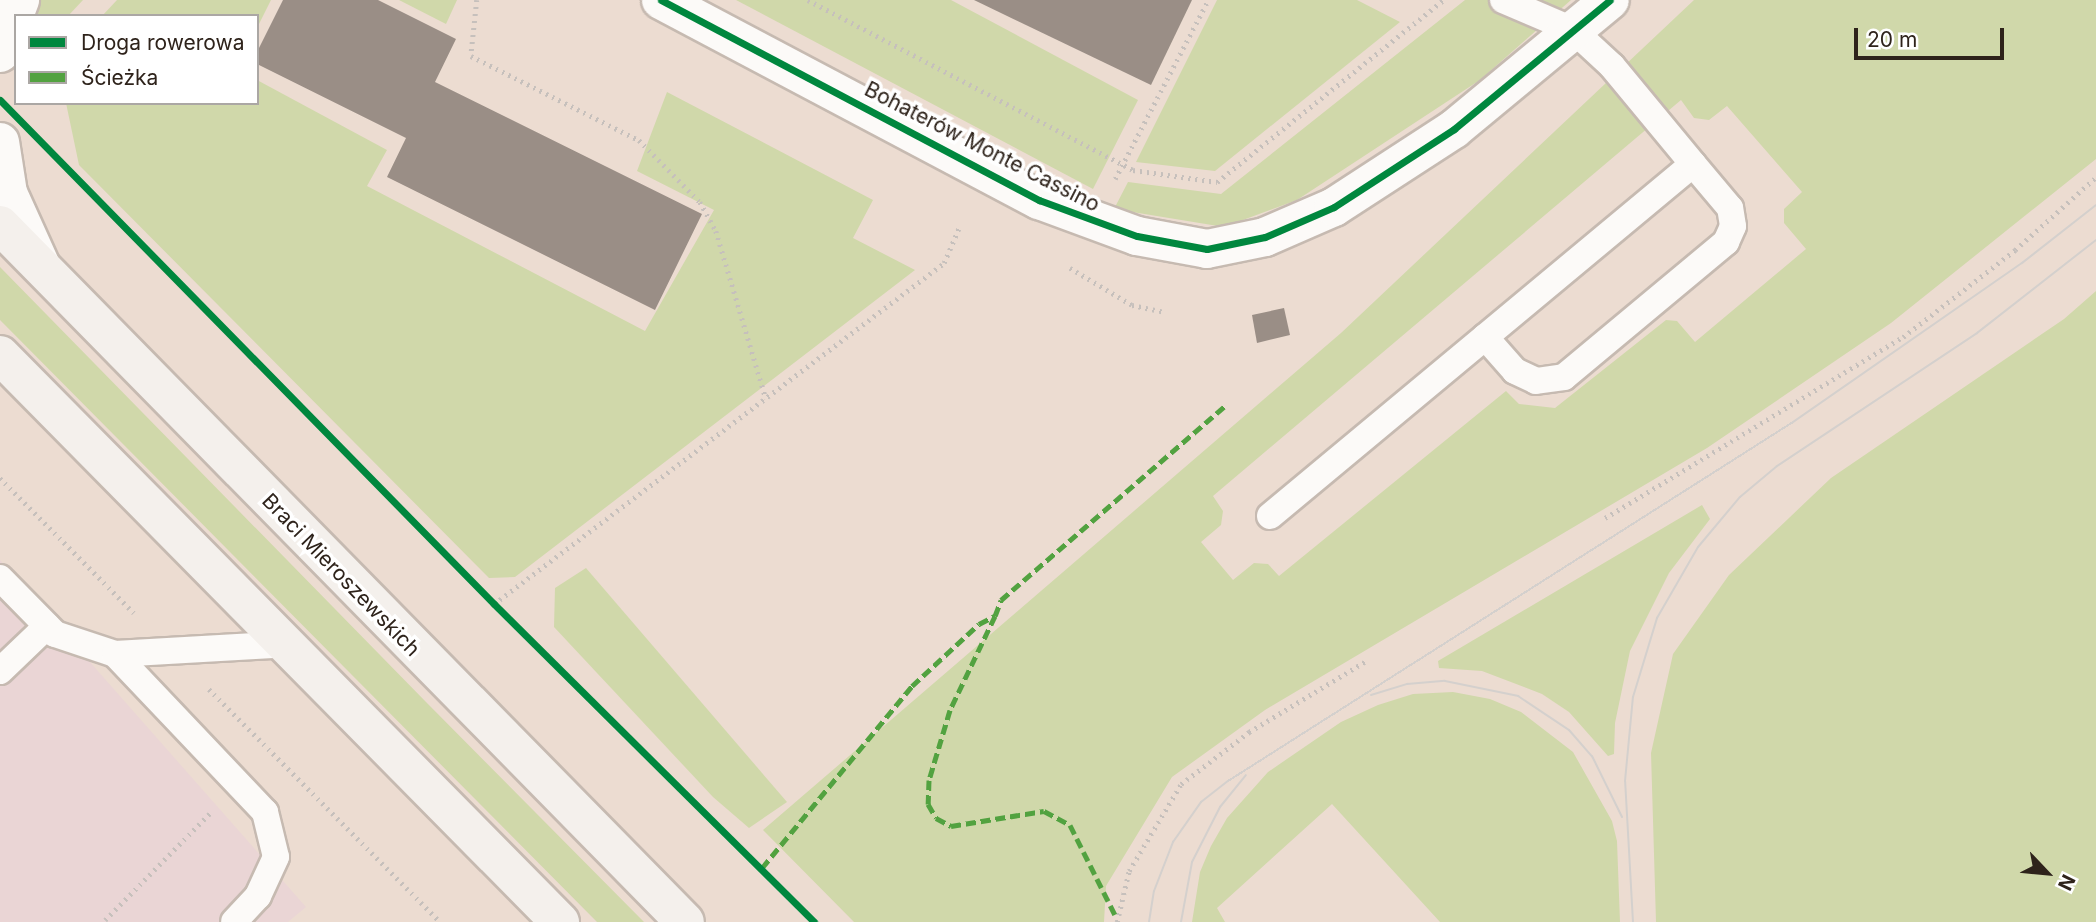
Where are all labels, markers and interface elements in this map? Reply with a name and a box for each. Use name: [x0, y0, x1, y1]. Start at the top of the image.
legend: [14, 14, 259, 105]
scale bar: [1858, 14, 2008, 58]
text: 20 m: [1867, 27, 1917, 52]
text: Droga rowerowa: [81, 30, 244, 55]
text: Ścieżka: [81, 65, 158, 90]
street label: Bohaterów Monte Cassino: [860, 77, 1104, 217]
street label: Braci Mieroszewskich: [257, 488, 425, 662]
north arrow: [2012, 838, 2082, 908]
text: N: [2053, 871, 2080, 894]

